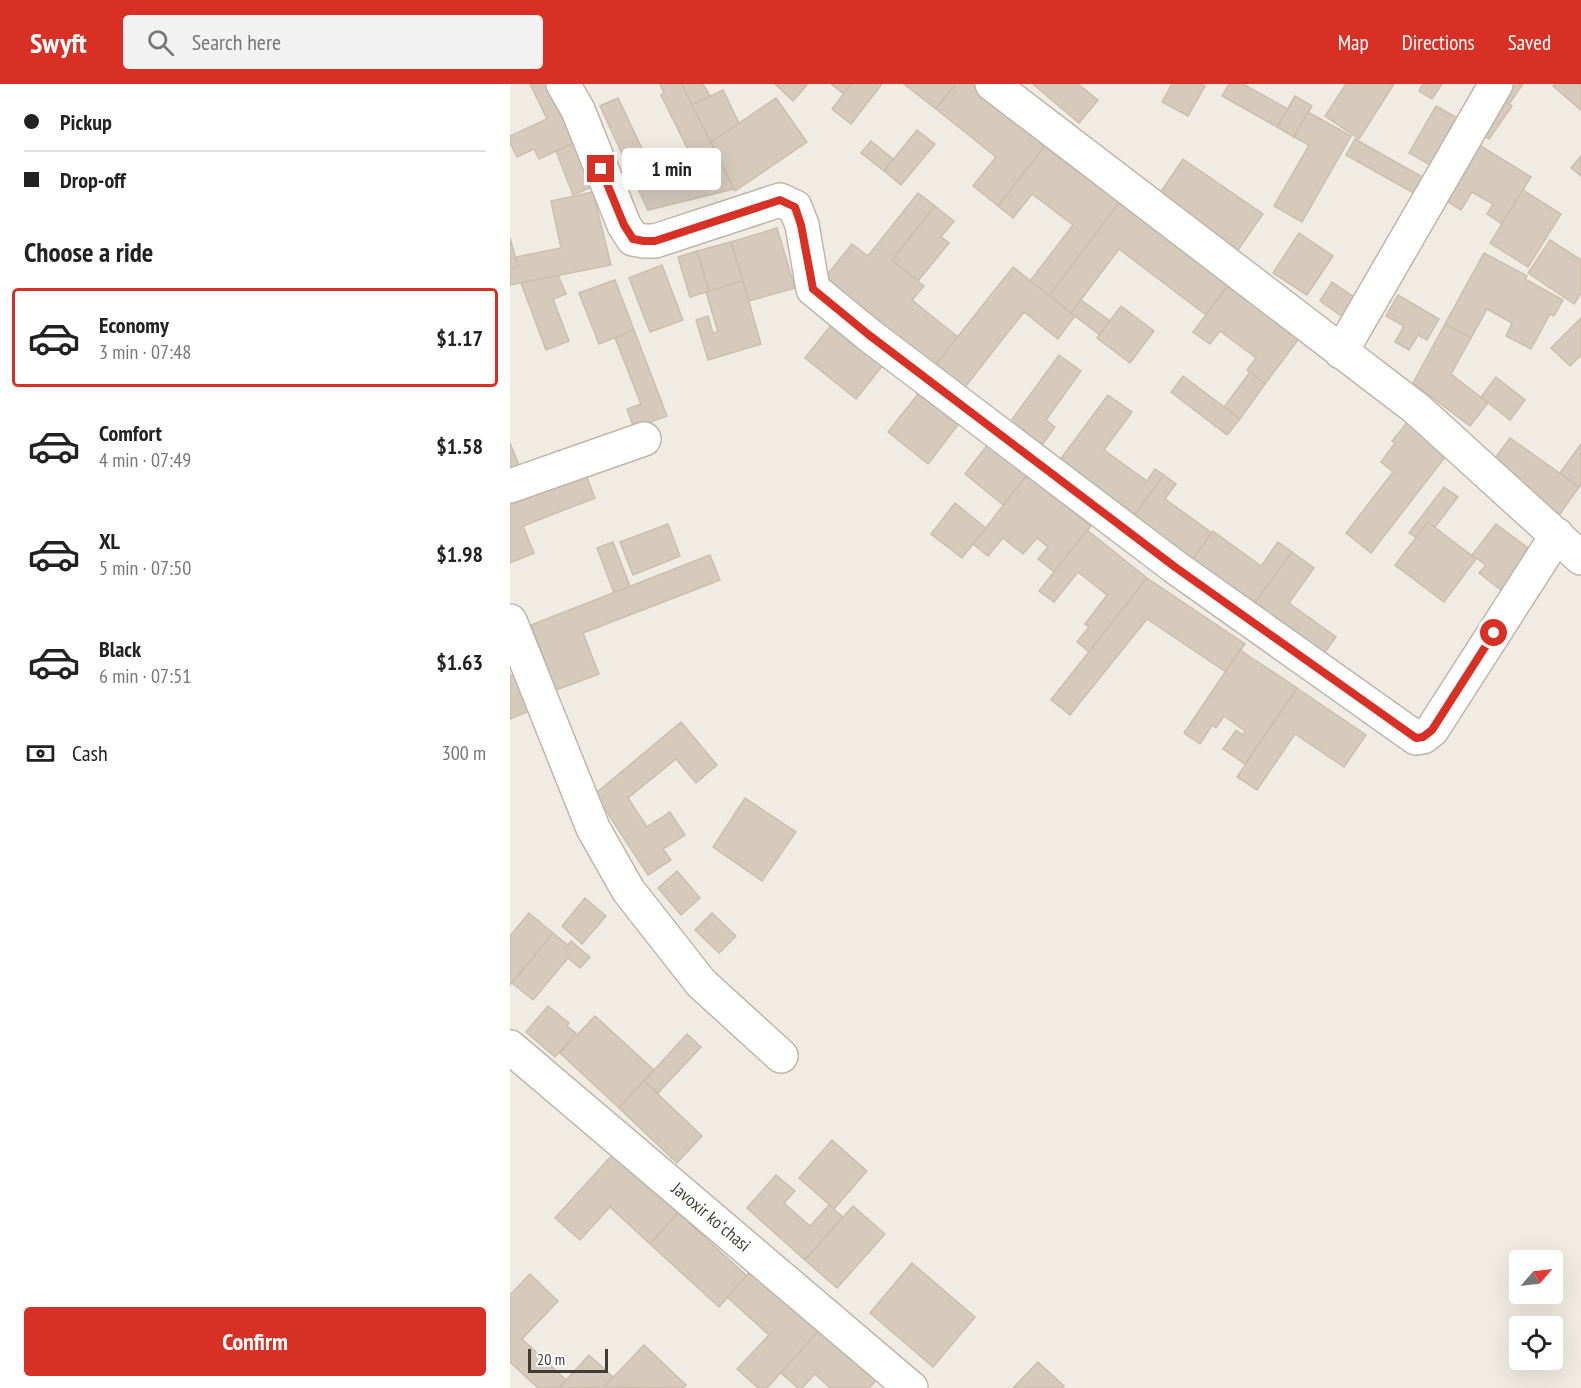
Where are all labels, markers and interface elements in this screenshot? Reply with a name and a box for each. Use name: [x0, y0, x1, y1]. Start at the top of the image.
search box: [123, 15, 543, 69]
text: Swyft: [30, 24, 87, 61]
icon: search: [144, 26, 177, 59]
text: Search here: [192, 28, 281, 56]
text: Map: [1338, 29, 1369, 56]
text: Directions: [1402, 29, 1475, 56]
text: Saved: [1508, 29, 1551, 56]
text: Pickup: [60, 108, 112, 136]
callout: 1 min: [622, 148, 721, 190]
route end: [587, 155, 614, 182]
text: 1 min: [651, 156, 692, 182]
text: Drop-off: [60, 166, 126, 194]
text: Choose a ride: [24, 235, 153, 269]
icon: car: [27, 311, 81, 365]
text: Economy: [99, 311, 169, 339]
text: $1.17: [436, 324, 483, 352]
text: 3 min · 07:48: [99, 339, 191, 365]
icon: car: [27, 419, 81, 473]
text: Comfort: [99, 419, 162, 447]
text: $1.58: [436, 432, 483, 460]
text: 4 min · 07:49: [99, 447, 191, 473]
icon: car: [27, 527, 81, 581]
text: XL: [99, 527, 120, 555]
text: $1.98: [436, 540, 483, 568]
text: 5 min · 07:50: [99, 555, 191, 581]
route start: [1480, 619, 1507, 646]
icon: car: [27, 635, 81, 689]
text: Black: [99, 635, 141, 663]
text: $1.63: [436, 648, 483, 676]
text: 6 min · 07:51: [99, 663, 191, 689]
icon: cash: [24, 737, 57, 770]
text: Cash: [72, 739, 108, 767]
text: 300 m: [442, 740, 486, 766]
street label: Javoxir koʻchasi: [666, 1176, 756, 1256]
north arrow: [1509, 1250, 1563, 1304]
map controls: [1509, 1250, 1563, 1370]
button: Confirm: [24, 1307, 486, 1376]
button: locate: [1509, 1316, 1563, 1370]
scale bar: [528, 1346, 608, 1374]
text: 20 m: [537, 1349, 565, 1369]

